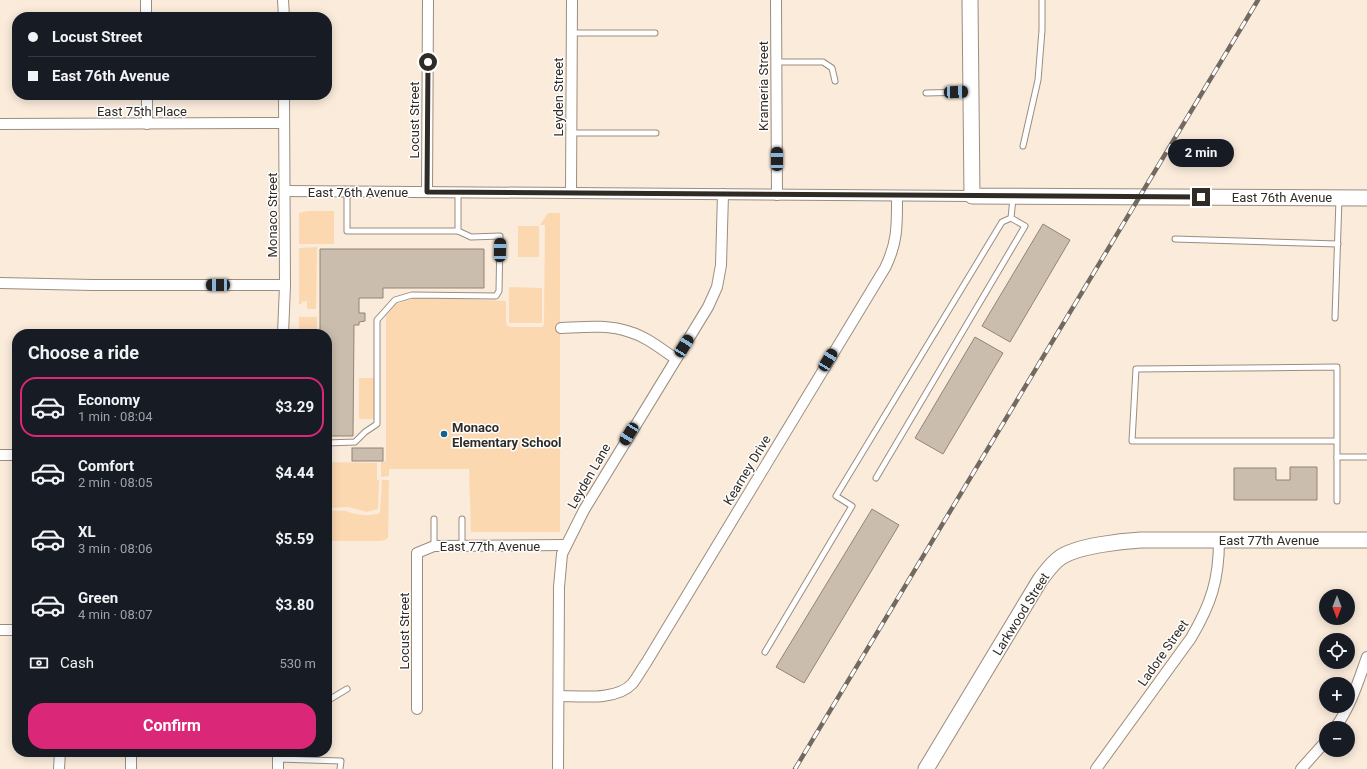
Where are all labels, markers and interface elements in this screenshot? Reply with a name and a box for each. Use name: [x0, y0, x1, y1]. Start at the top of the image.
text: Locust Street: [52, 28, 142, 46]
street label: Krameria Street: [756, 41, 771, 131]
route start: [419, 53, 437, 71]
street label: Leyden Street: [551, 58, 566, 136]
text: East 76th Avenue: [52, 67, 170, 85]
street label: Locust Street: [407, 82, 422, 158]
car: [944, 86, 968, 98]
street label: East 75th Place: [97, 104, 187, 119]
callout: 2 min: [1168, 139, 1234, 167]
text: 2 min: [1185, 145, 1217, 160]
car: [771, 147, 783, 171]
street label: Monaco Street: [265, 173, 280, 257]
street label: East 76th Avenue: [308, 185, 408, 200]
route end: [1192, 188, 1210, 206]
street label: East 76th Avenue: [1232, 190, 1332, 205]
car: [494, 238, 506, 262]
car: [206, 279, 230, 291]
car: [673, 333, 695, 359]
text: Choose a ride: [28, 342, 139, 363]
car: [817, 347, 839, 373]
icon: car: [30, 389, 66, 425]
text: Economy: [78, 391, 140, 409]
text: $3.29: [275, 398, 314, 416]
text: 1 min · 08:04: [78, 409, 153, 424]
place label: Monaco Elementary School: [452, 420, 562, 450]
car: [618, 421, 640, 447]
marker: Monaco Elementary School: [439, 429, 449, 439]
street label: Kearney Drive: [720, 432, 774, 508]
street label: Leyden Lane: [564, 441, 614, 511]
icon: car: [30, 455, 66, 491]
text: Comfort: [78, 457, 134, 475]
text: $4.44: [275, 464, 314, 482]
text: 2 min · 08:05: [78, 475, 153, 490]
icon: car: [30, 521, 66, 557]
text: XL: [78, 523, 96, 541]
text: $5.59: [275, 530, 314, 548]
street label: East 77th Avenue: [1219, 533, 1319, 548]
street label: East 77th Avenue: [440, 539, 540, 554]
text: 3 min · 08:06: [78, 541, 153, 556]
street label: Larkwood Street: [990, 570, 1052, 658]
icon: car: [30, 587, 66, 623]
text: Green: [78, 589, 118, 607]
north arrow: [1319, 589, 1355, 625]
map controls: [1319, 589, 1355, 757]
street label: Locust Street: [397, 593, 412, 669]
text: $3.80: [275, 596, 314, 614]
text: 4 min · 08:07: [78, 607, 153, 622]
street label: Ladore Street: [1135, 617, 1191, 689]
button: locate: [1319, 633, 1355, 669]
icon: cash: [28, 652, 50, 674]
text: Cash: [60, 654, 94, 672]
text: 530 m: [279, 656, 316, 671]
button: +: [1319, 677, 1355, 713]
button: Confirm: [28, 703, 316, 749]
button: −: [1319, 721, 1355, 757]

